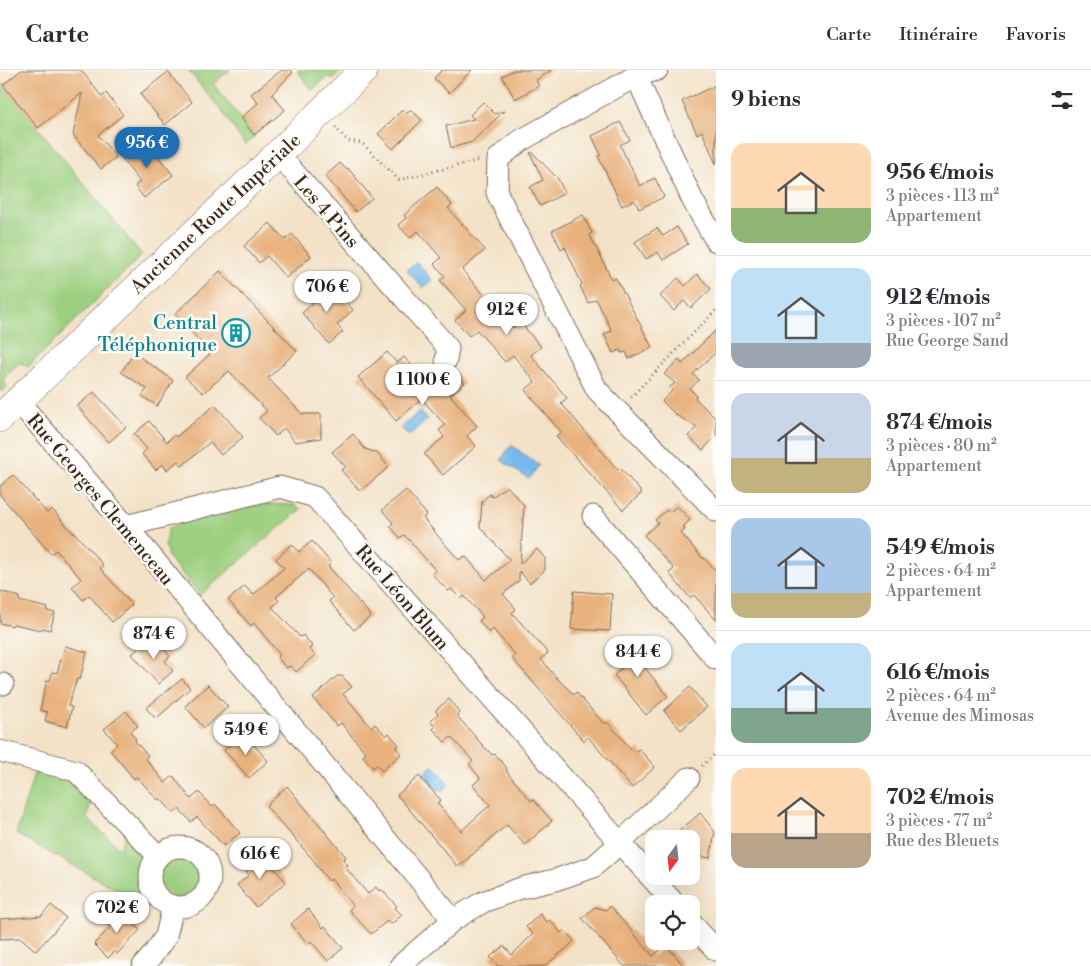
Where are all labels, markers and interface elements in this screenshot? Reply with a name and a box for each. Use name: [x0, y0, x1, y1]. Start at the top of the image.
text: Carte: [25, 20, 89, 50]
text: Carte: [826, 23, 871, 46]
text: Itinéraire: [899, 23, 978, 46]
text: Favoris: [1006, 23, 1066, 46]
icon: filters: [1048, 86, 1076, 114]
text: 9 biens: [731, 87, 801, 113]
pin: 956 €: [112, 126, 182, 169]
street label: Ancienne Route Impériale: [125, 128, 306, 300]
text: 956 €: [125, 133, 169, 153]
text: 956 €/mois: [886, 160, 994, 186]
icon: home: [771, 163, 831, 223]
street label: Les 4 Pins: [288, 170, 364, 253]
text: 3 pièces · 113 m²: [886, 186, 999, 206]
text: Appartement: [886, 206, 982, 226]
pin: 706 €: [292, 270, 362, 313]
text: 706 €: [305, 277, 349, 297]
text: 912 €/mois: [886, 285, 990, 311]
icon: home: [771, 288, 831, 348]
pin: 912 €: [472, 294, 542, 336]
text: 912 €: [487, 300, 527, 320]
place label: Central Téléphonique: [98, 311, 217, 357]
text: 3 pièces · 107 m²: [886, 311, 1001, 331]
building icon: Central Téléphonique: [221, 318, 251, 348]
text: Rue George Sand: [886, 331, 1009, 351]
pin: 1 100 €: [377, 364, 469, 406]
text: 1 100 €: [396, 370, 450, 390]
street label: Rue Georges Clemenceau: [21, 409, 179, 590]
text: 874 €/mois: [886, 410, 992, 436]
icon: home: [771, 413, 831, 473]
text: 3 pièces · 80 m²: [886, 436, 996, 456]
text: Appartement: [886, 456, 982, 476]
text: 549 €/mois: [886, 535, 995, 561]
icon: home: [771, 538, 831, 598]
street label: Rue Léon Blum: [350, 540, 455, 656]
text: 2 pièces · 64 m²: [886, 561, 996, 581]
text: Appartement: [886, 581, 982, 601]
pin: 874 €: [119, 618, 189, 660]
text: 874 €: [133, 624, 175, 644]
pin: 844 €: [603, 636, 673, 678]
text: 844 €: [615, 642, 661, 662]
text: 616 €/mois: [886, 660, 989, 686]
icon: home: [771, 663, 831, 723]
text: 2 pièces · 64 m²: [886, 686, 996, 706]
text: Avenue des Mimosas: [886, 706, 1034, 726]
pin: 549 €: [211, 714, 281, 756]
text: 549 €: [224, 720, 268, 740]
text: 702 €/mois: [886, 785, 994, 811]
icon: home: [771, 788, 831, 848]
text: 3 pièces · 77 m²: [886, 811, 992, 831]
north arrow: [645, 830, 700, 885]
map controls: [645, 830, 700, 950]
text: Rue des Bleuets: [886, 831, 999, 851]
pin: 616 €: [225, 838, 295, 880]
text: 616 €: [240, 844, 280, 864]
pin: 702 €: [82, 892, 152, 934]
button: locate: [645, 895, 700, 950]
text: 702 €: [95, 898, 139, 918]

